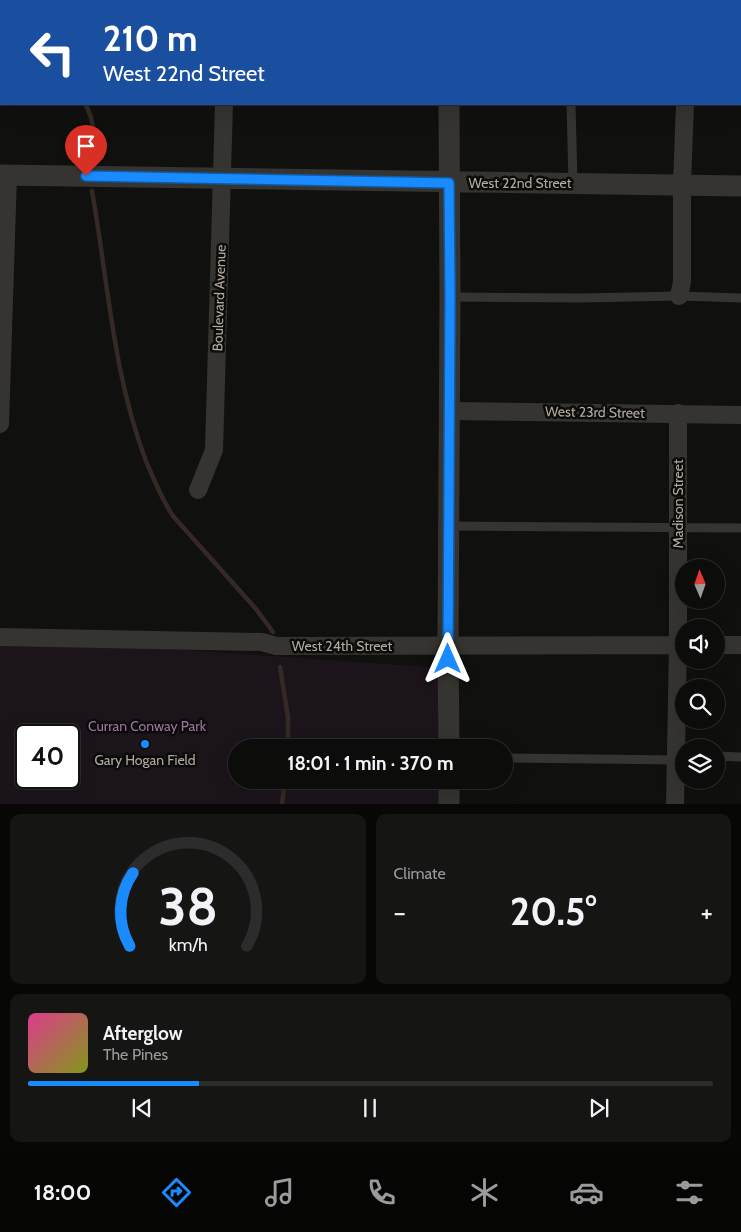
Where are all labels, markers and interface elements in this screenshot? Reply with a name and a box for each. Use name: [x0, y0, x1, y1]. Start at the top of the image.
text: 210 m: [103, 17, 197, 60]
icon: left: [20, 20, 85, 85]
text: West 22nd Street: [103, 60, 265, 87]
pin: [65, 125, 107, 176]
icon: arrive: [72, 132, 100, 160]
street label: West 22nd Street: [469, 174, 572, 192]
street label: Boulevard Avenue: [208, 244, 230, 352]
street label: West 23rd Street: [545, 402, 645, 422]
street label: Madison Street: [669, 459, 687, 549]
north arrow: [675, 559, 725, 609]
map controls: [675, 559, 725, 789]
button: sound: [675, 619, 725, 669]
position arrow: [421, 632, 473, 684]
street label: West 24th Street: [292, 637, 392, 655]
button: search: [675, 679, 725, 729]
park label: Curran Conway Park: [88, 717, 207, 735]
speed limit sign: 40: [15, 724, 80, 789]
marker: Gary Hogan Field: [139, 738, 151, 750]
button: layers: [675, 739, 725, 789]
place label: Gary Hogan Field: [94, 751, 196, 769]
text: 18:01 · 1 min · 370 m: [288, 752, 453, 775]
text: Climate: [394, 864, 446, 883]
text: 38: [158, 875, 217, 938]
text: 20.5°: [510, 888, 596, 935]
text: −: [394, 895, 406, 929]
text: +: [701, 895, 713, 929]
text: km/h: [168, 934, 207, 955]
text: Afterglow: [103, 1022, 183, 1045]
text: The Pines: [103, 1045, 168, 1064]
icon: previous: [128, 1094, 156, 1122]
icon: pause: [356, 1094, 384, 1122]
icon: next: [585, 1094, 613, 1122]
icon: directions: [159, 1175, 194, 1210]
icon: music: [262, 1175, 297, 1210]
icon: phone: [364, 1175, 399, 1210]
icon: climate: [467, 1175, 502, 1210]
icon: car: [569, 1175, 604, 1210]
icon: filters: [672, 1175, 707, 1210]
text: 18:00: [34, 1179, 91, 1206]

